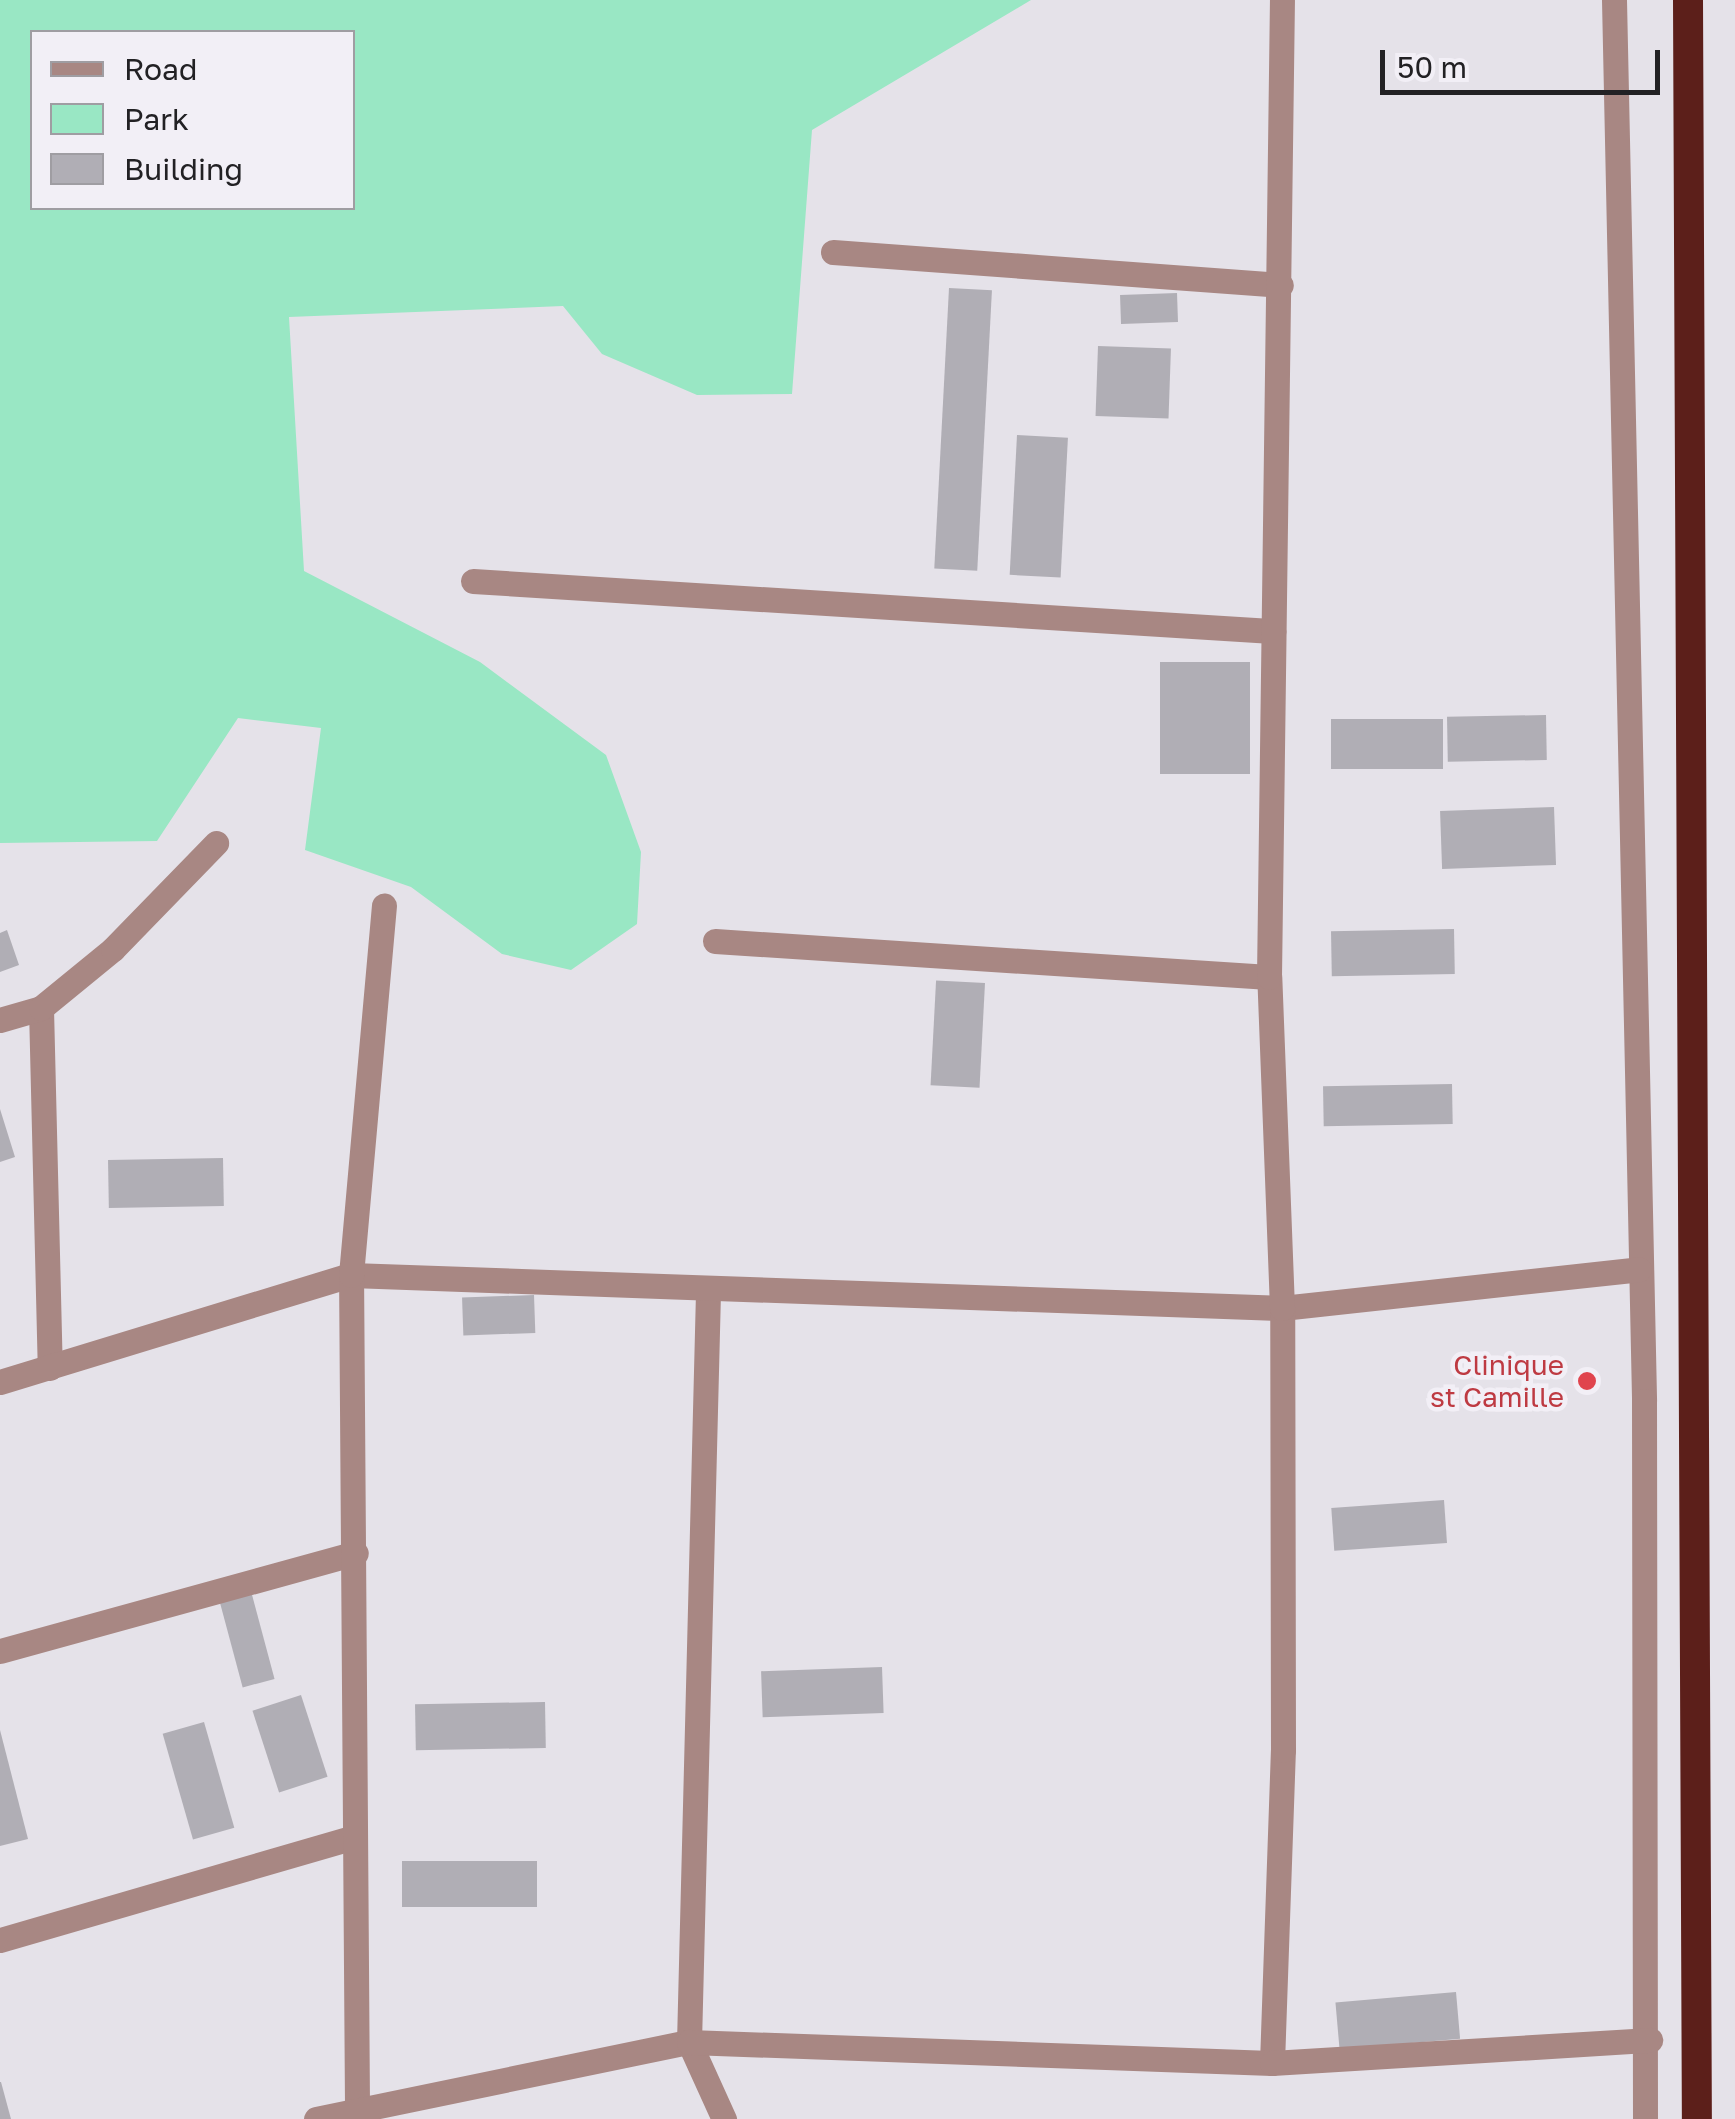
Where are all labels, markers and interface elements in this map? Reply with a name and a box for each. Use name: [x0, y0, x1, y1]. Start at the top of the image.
legend: [30, 30, 355, 210]
scale bar: [1385, 30, 1665, 92]
text: 50 m: [1397, 49, 1467, 85]
text: Road: [124, 51, 198, 87]
text: Park: [124, 101, 189, 137]
text: Building: [124, 151, 243, 187]
place label: Clinique st Camille: [1430, 1348, 1564, 1414]
marker: Clinique st Camille: [1574, 1368, 1600, 1394]

